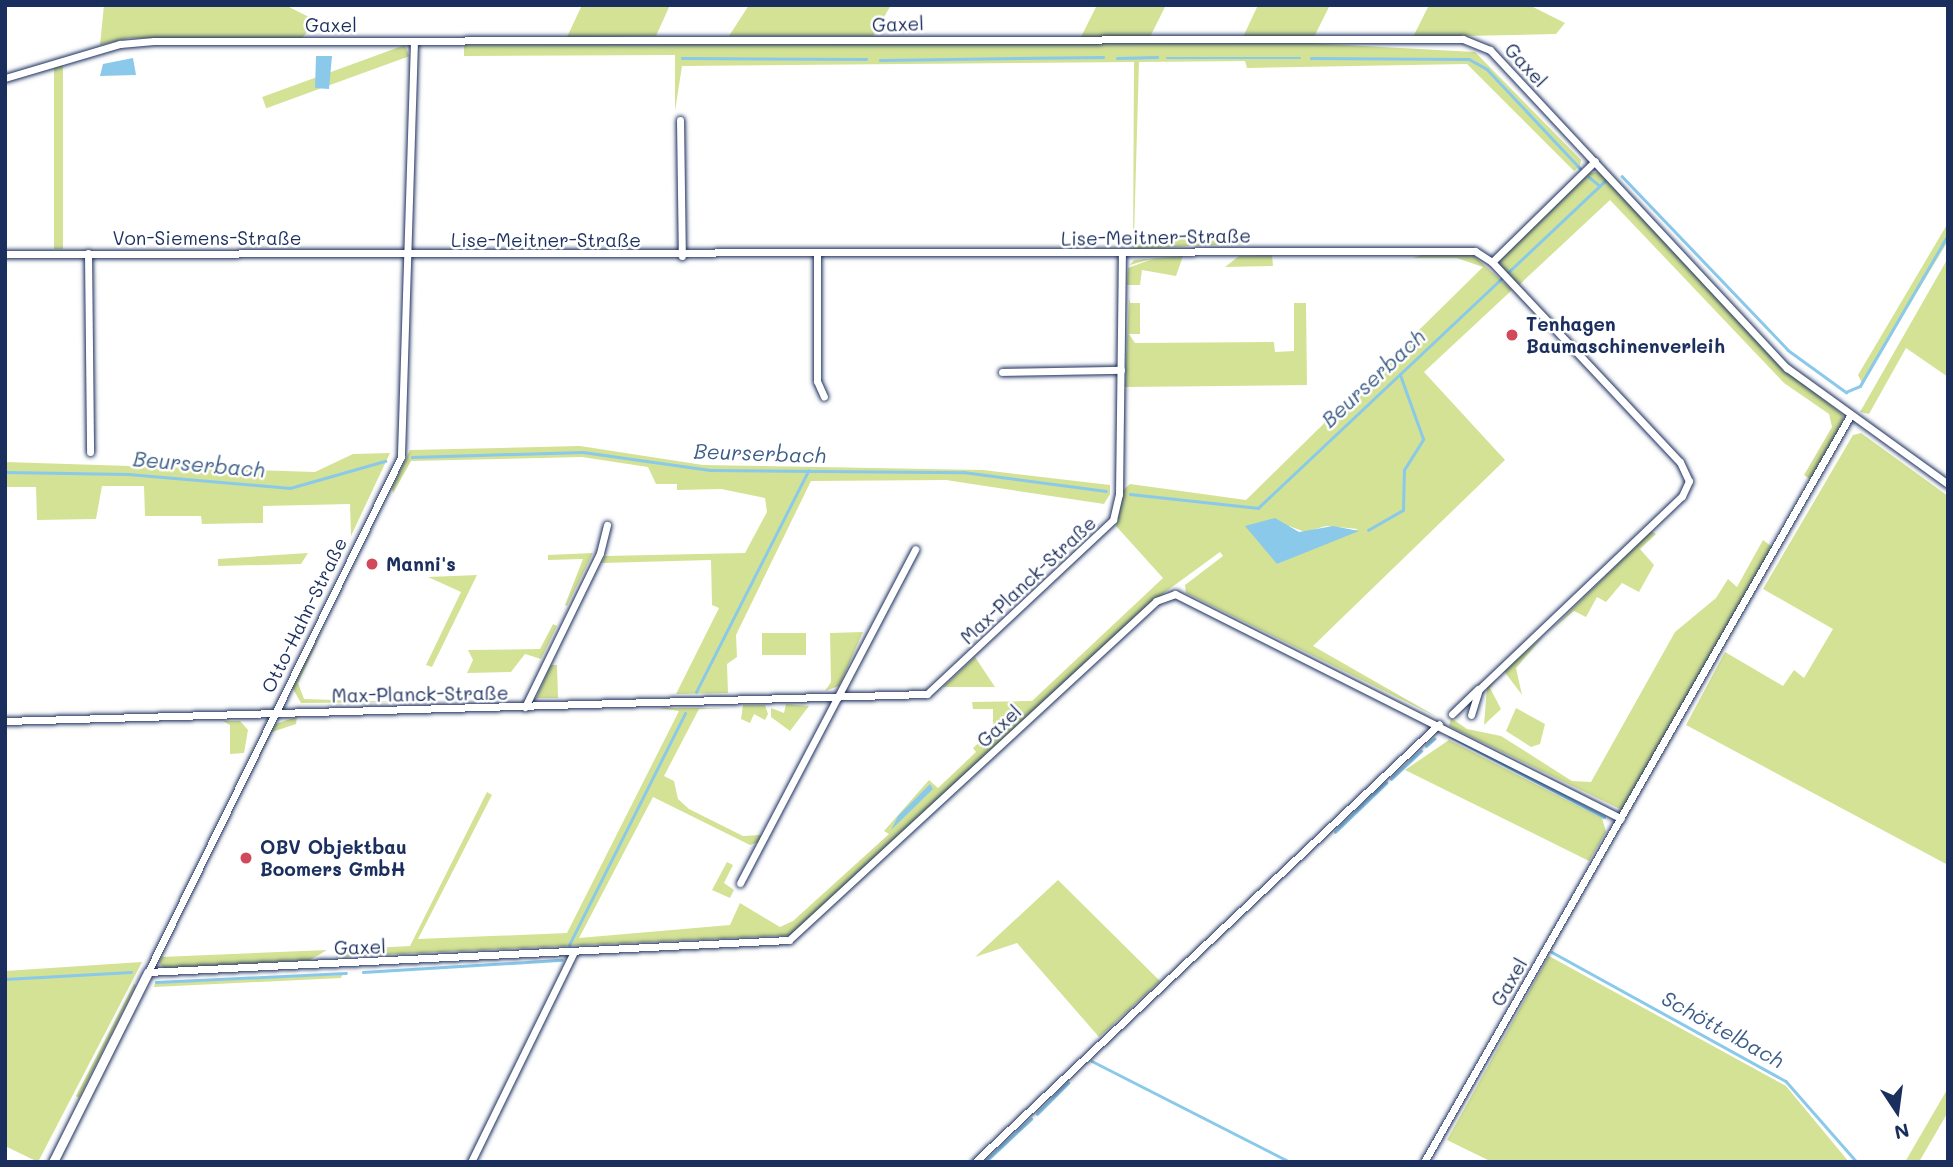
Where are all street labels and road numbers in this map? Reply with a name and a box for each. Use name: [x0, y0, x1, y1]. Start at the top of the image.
street label: Gaxel: [872, 12, 924, 36]
street label: Gaxel: [305, 14, 357, 36]
street label: Gaxel: [1500, 38, 1552, 92]
street label: Lise-Meitner-Straße: [1061, 224, 1251, 250]
street label: Von-Siemens-Straße: [112, 227, 302, 249]
street label: Lise-Meitner-Straße: [451, 229, 641, 251]
street label: Max-Planck-Straße: [956, 511, 1100, 649]
street label: Otto-Hahn-Straße: [257, 534, 351, 696]
street label: Max-Planck-Straße: [331, 681, 509, 707]
street label: Gaxel: [972, 700, 1026, 752]
street label: Gaxel: [334, 935, 386, 959]
street label: Gaxel: [1486, 954, 1532, 1010]

